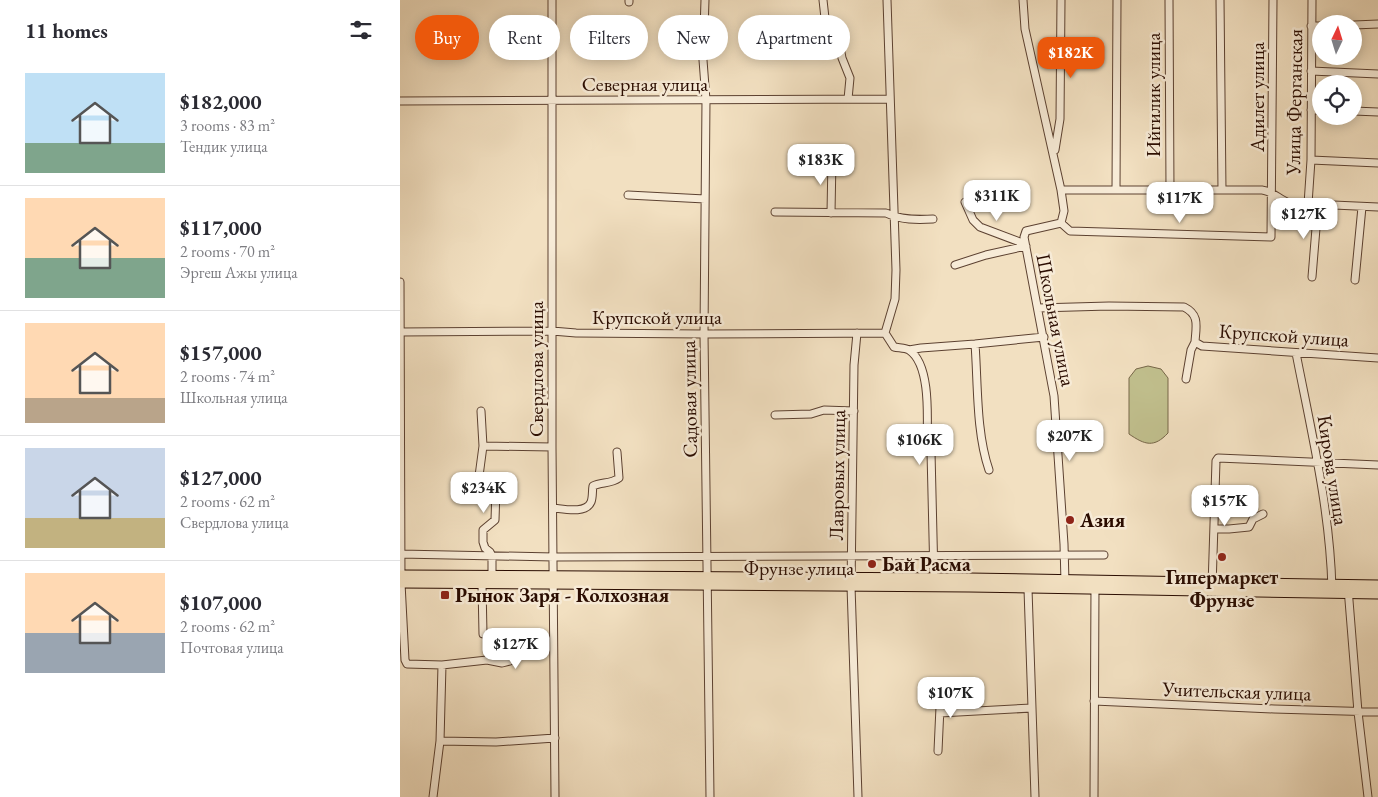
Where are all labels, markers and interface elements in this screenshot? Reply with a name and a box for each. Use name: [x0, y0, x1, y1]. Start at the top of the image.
chip: Buy: [415, 15, 479, 60]
chip: Rent: [489, 15, 560, 60]
chip: Filters: [570, 15, 648, 60]
chip: New: [658, 15, 728, 60]
chip: Apartment: [738, 15, 850, 60]
north arrow: [1312, 15, 1362, 65]
map controls: [1312, 15, 1362, 125]
icon: filters: [347, 16, 375, 44]
text: 11 homes: [25, 17, 108, 44]
street label: Улица Ферганская: [1280, 29, 1308, 176]
street label: Ийгилик улица: [1140, 33, 1166, 157]
pin: $182K: [1036, 36, 1106, 79]
text: $182K: [1049, 42, 1093, 63]
street label: Адилет улица: [1244, 42, 1270, 153]
street label: Северная улица: [582, 71, 708, 97]
button: locate: [1312, 75, 1362, 125]
text: $182,000: [180, 88, 262, 115]
icon: home: [65, 93, 125, 153]
text: 3 rooms · 83 m²: [180, 115, 275, 136]
text: Тендик улица: [180, 136, 268, 157]
pin: $183K: [786, 144, 856, 186]
text: $183K: [799, 149, 843, 170]
pin: $311K: [962, 180, 1032, 222]
pin: $117K: [1145, 182, 1215, 224]
text: $311K: [975, 185, 1019, 206]
text: $117K: [1158, 187, 1202, 208]
pin: $127K: [1269, 198, 1339, 240]
text: $127K: [1282, 203, 1326, 224]
text: $117,000: [180, 214, 262, 241]
icon: home: [65, 218, 125, 278]
text: 2 rooms · 70 m²: [180, 241, 275, 262]
street label: Школьная улица: [1030, 251, 1082, 389]
text: Эргеш Ажы улица: [180, 262, 298, 283]
street label: Свердлова улица: [523, 301, 549, 437]
street label: Крупской улица: [592, 304, 722, 330]
street label: Крупской улица: [1218, 317, 1350, 353]
text: $157,000: [180, 339, 262, 366]
street label: Садовая улица: [675, 340, 703, 458]
icon: home: [65, 343, 125, 403]
text: 2 rooms · 74 m²: [180, 366, 275, 387]
text: Школьная улица: [180, 387, 288, 408]
street label: Лавровых улица: [823, 409, 851, 541]
street label: Кирова улица: [1311, 413, 1355, 527]
pin: $207K: [1035, 420, 1105, 462]
pin: $106K: [885, 424, 955, 466]
text: $207K: [1048, 425, 1092, 446]
text: $106K: [898, 429, 942, 450]
text: $127,000: [180, 464, 262, 491]
icon: home: [65, 468, 125, 528]
pin: $234K: [449, 472, 519, 514]
text: $234K: [462, 477, 506, 498]
pin: $157K: [1190, 484, 1260, 527]
text: $157K: [1203, 490, 1247, 511]
text: 2 rooms · 62 m²: [180, 491, 275, 512]
place label: Азия: [1079, 507, 1126, 533]
text: Свердлова улица: [180, 512, 289, 533]
marker: Азия: [1064, 514, 1076, 526]
place label: Бай Расма: [882, 551, 971, 577]
marker: Гипермаркет Фрунзе: [1216, 551, 1228, 563]
street label: Фрунзе улица: [744, 555, 854, 581]
marker: Бай Расма: [866, 558, 878, 570]
place label: Гипермаркет Фрунзе: [1166, 564, 1278, 613]
place label: Рынок Заря - Колхозная: [455, 582, 669, 608]
text: $107,000: [180, 589, 262, 616]
marker: Рынок Заря - Колхозная: [439, 589, 451, 601]
icon: home: [65, 593, 125, 653]
text: 2 rooms · 62 m²: [180, 616, 275, 637]
pin: $127K: [481, 628, 551, 670]
text: $127K: [494, 633, 538, 654]
text: Почтовая улица: [180, 637, 284, 658]
street label: Учительская улица: [1161, 675, 1312, 707]
pin: $107K: [916, 676, 986, 719]
text: $107K: [929, 682, 973, 703]

